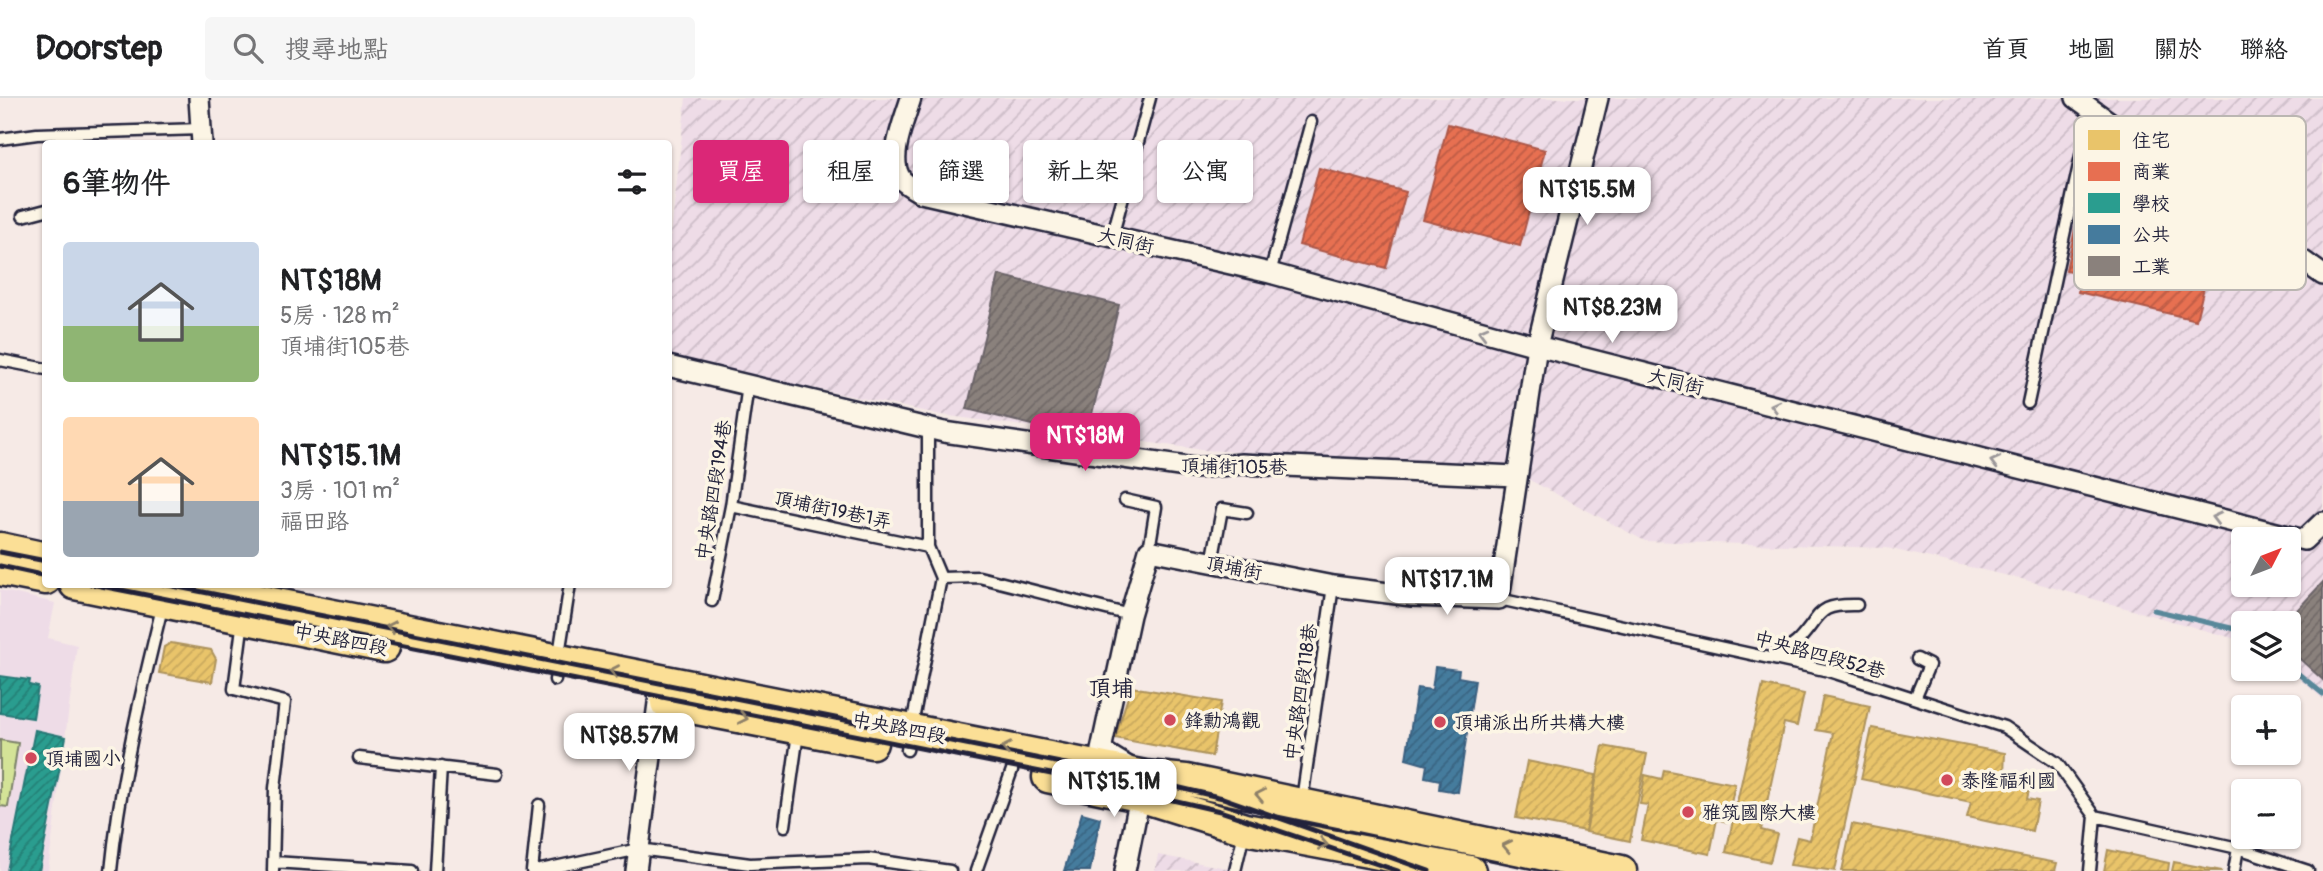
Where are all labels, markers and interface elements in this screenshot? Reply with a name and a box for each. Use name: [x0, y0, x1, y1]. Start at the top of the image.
search box: [205, 17, 695, 80]
text: Doorstep: [35, 28, 163, 69]
icon: search: [229, 29, 267, 67]
text: 搜尋地點: [285, 34, 389, 66]
text: 首頁: [1982, 35, 2030, 64]
text: 地圖: [2068, 35, 2116, 64]
text: 關於: [2154, 35, 2202, 64]
text: 聯絡: [2240, 35, 2288, 64]
legend: [2074, 116, 2306, 290]
text: 住宅: [2132, 129, 2170, 153]
chip: 買屋: [693, 140, 789, 203]
chip: 租屋: [803, 140, 899, 203]
chip: 篩選: [913, 140, 1009, 203]
chip: 新上架: [1023, 140, 1143, 203]
chip: 公寓: [1157, 140, 1253, 203]
text: 商業: [2132, 160, 2170, 184]
icon: filters: [613, 163, 651, 201]
text: 6筆物件: [63, 165, 170, 202]
pin: NT$15.5M: [1515, 167, 1659, 227]
text: NT$15.5M: [1539, 175, 1635, 204]
text: 學校: [2132, 192, 2170, 216]
street label: 大同街: [1095, 223, 1156, 259]
text: 公共: [2132, 223, 2170, 247]
text: 工業: [2132, 255, 2170, 279]
text: NT$18M: [280, 262, 382, 299]
icon: home: [119, 270, 203, 354]
pin: NT$8.23M: [1540, 286, 1684, 345]
text: NT$8.23M: [1563, 293, 1661, 322]
text: 5房 · 128 m²: [280, 301, 400, 330]
one-way arrow: [1477, 325, 1489, 340]
text: 頂埔街105巷: [280, 332, 409, 361]
street label: 大同街: [1645, 363, 1706, 401]
one-way arrow: [1769, 400, 1781, 414]
pin: NT$18M: [1028, 414, 1142, 473]
street label: 中央路四段194巷: [691, 418, 737, 562]
text: NT$18M: [1046, 421, 1124, 450]
text: NT$15.1M: [280, 437, 401, 474]
icon: home: [119, 445, 203, 529]
street label: 頂埔街105巷: [1180, 454, 1288, 480]
one-way arrow: [1989, 456, 2001, 470]
text: 3房 · 101 m²: [280, 476, 400, 505]
street label: 頂埔街19巷1弄: [772, 486, 894, 534]
text: 福田路: [280, 507, 349, 536]
one-way arrow: [2210, 512, 2222, 526]
north arrow: [2231, 527, 2301, 597]
map controls: [2231, 527, 2301, 849]
street label: 頂埔街: [1204, 551, 1264, 585]
pin: NT$17.1M: [1375, 558, 1519, 617]
text: NT$17.1M: [1401, 565, 1493, 594]
button: layers: [2231, 611, 2301, 681]
street label: 中央路四段: [292, 619, 390, 661]
one-way arrow: [385, 621, 397, 636]
street label: 中央路四段118巷: [1279, 622, 1323, 762]
street label: 中央路四段52巷: [1751, 626, 1888, 684]
one-way arrow: [608, 665, 620, 680]
district label: 頂埔: [1088, 674, 1134, 703]
button: +: [2231, 695, 2301, 765]
street label: 中央路四段: [850, 707, 948, 749]
place label: 鋒勳鴻觀: [1184, 709, 1260, 733]
one-way arrow: [737, 710, 749, 725]
place label: 頂埔派出所共構大樓: [1454, 711, 1625, 735]
marker: 鋒勳鴻觀: [1162, 712, 1178, 728]
pin: NT$8.57M: [557, 714, 701, 773]
marker: 頂埔派出所共構大樓: [1432, 714, 1448, 730]
text: NT$8.57M: [580, 721, 678, 750]
one-way arrow: [1000, 742, 1012, 757]
place label: 頂埔國小: [45, 747, 121, 771]
marker: 頂埔國小: [23, 750, 39, 766]
pin: NT$15.1M: [1042, 760, 1186, 819]
text: NT$15.1M: [1068, 767, 1160, 796]
place label: 泰隆福利國: [1961, 769, 2056, 793]
marker: 泰隆福利國: [1939, 772, 1955, 788]
button: −: [2231, 779, 2301, 849]
one-way arrow: [1254, 788, 1266, 803]
place label: 雅筑國際大樓: [1702, 801, 1816, 825]
marker: 雅筑國際大樓: [1680, 804, 1696, 820]
one-way arrow: [1317, 835, 1329, 850]
one-way arrow: [1501, 840, 1513, 855]

